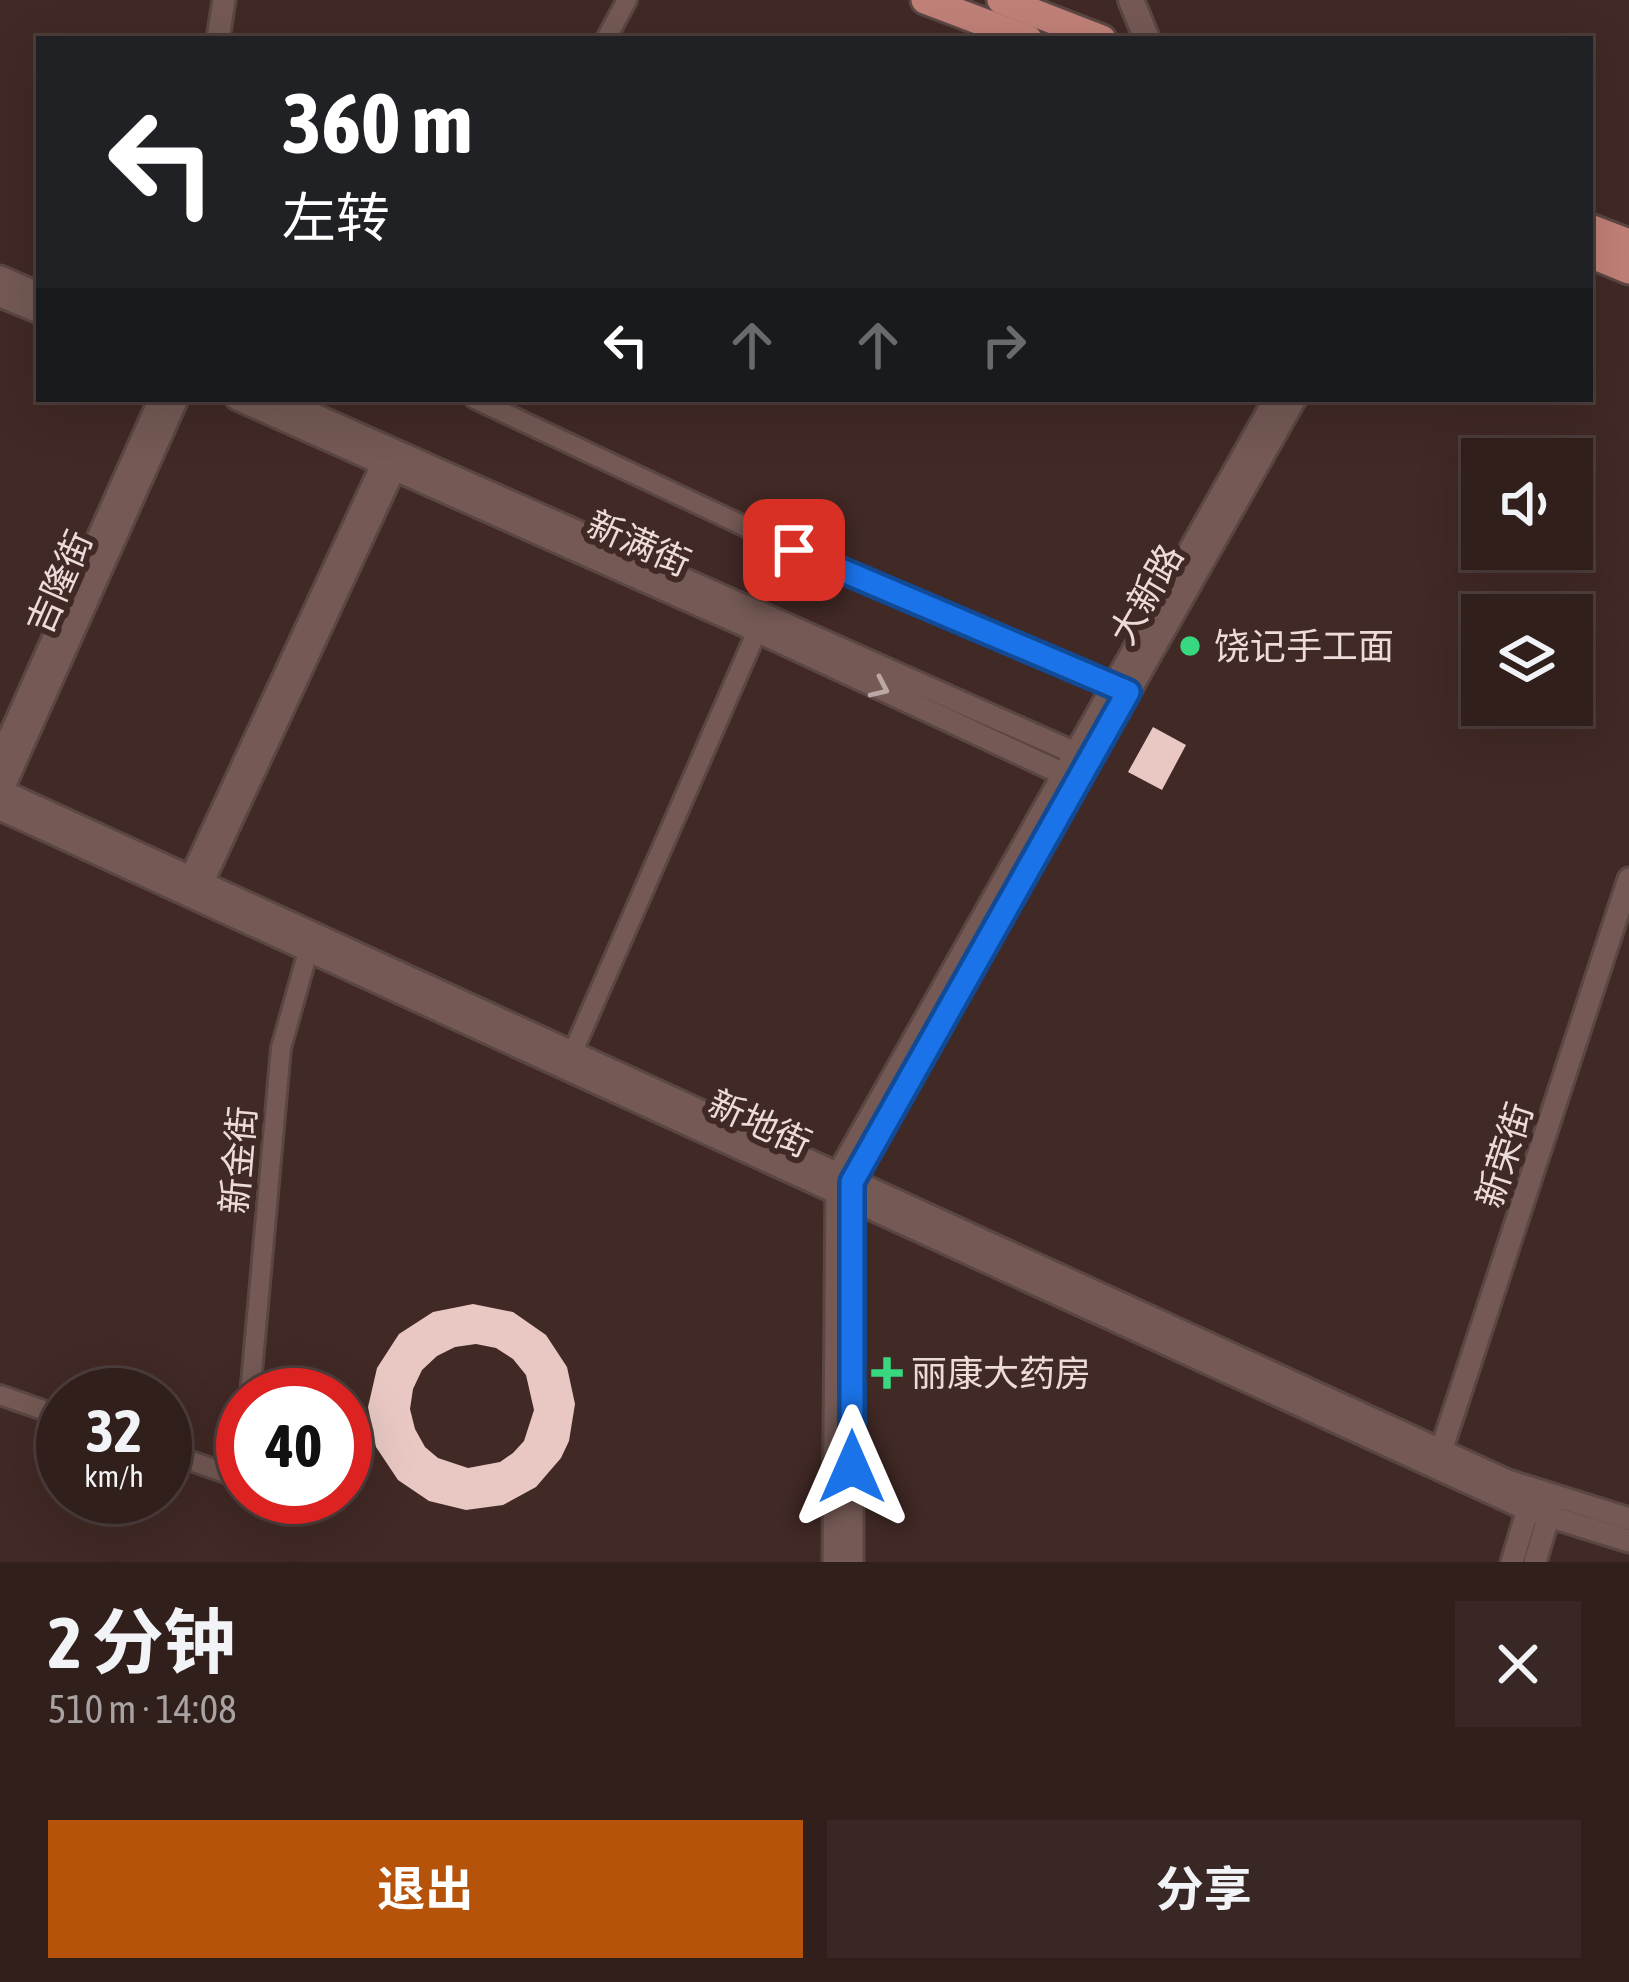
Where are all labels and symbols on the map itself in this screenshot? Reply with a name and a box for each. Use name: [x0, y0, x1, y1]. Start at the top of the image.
pin: [743, 499, 845, 601]
street label: 新满街: [581, 502, 697, 584]
street label: 吉隆街: [18, 524, 100, 640]
street label: 大新路: [1101, 537, 1191, 651]
place label: 饶记手工面: [1214, 625, 1394, 667]
marker: 饶记手工面: [1177, 633, 1203, 659]
one-way arrow: [868, 674, 889, 698]
street label: 新地街: [702, 1081, 818, 1165]
street label: 新荣街: [1467, 1097, 1541, 1213]
street label: 新金街: [212, 1104, 264, 1216]
place label: 丽康大药房: [911, 1352, 1091, 1394]
marker: 丽康大药房: [874, 1360, 900, 1386]
speed limit sign: 40: [216, 1368, 372, 1524]
position arrow: [789, 1404, 915, 1530]

